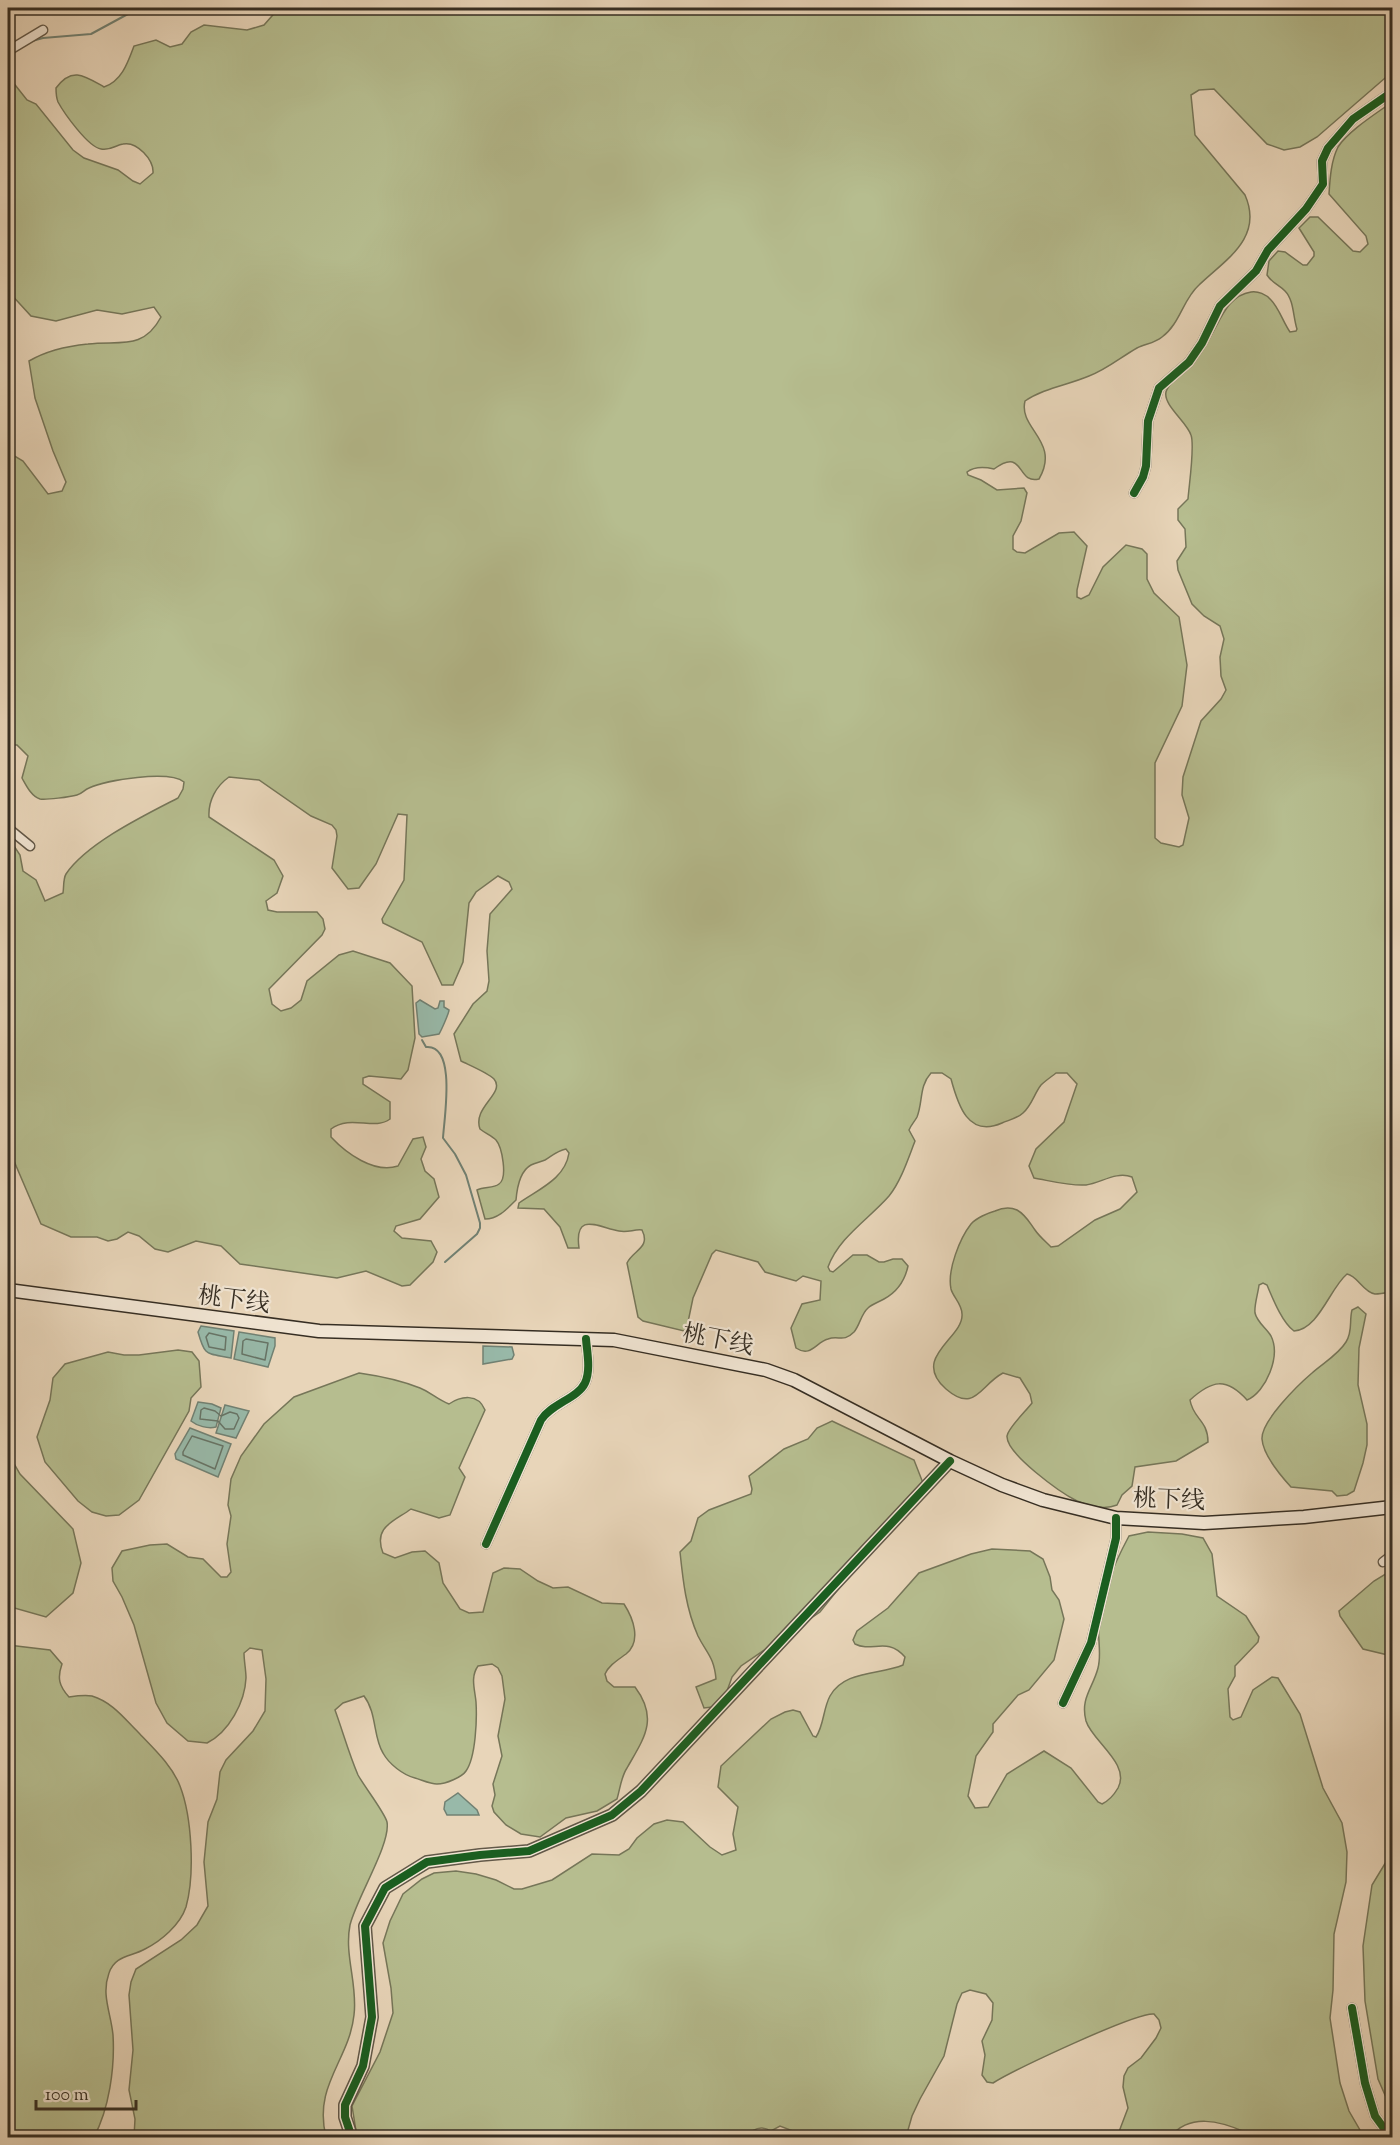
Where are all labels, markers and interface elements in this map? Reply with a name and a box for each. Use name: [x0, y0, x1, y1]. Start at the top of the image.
street label: 桃下线: [196, 1280, 272, 1322]
street label: 桃下线: [679, 1317, 756, 1365]
street label: 桃下线: [1132, 1483, 1206, 1519]
scale bar: [36, 2073, 136, 2111]
text: 100 m: [45, 2083, 89, 2109]

